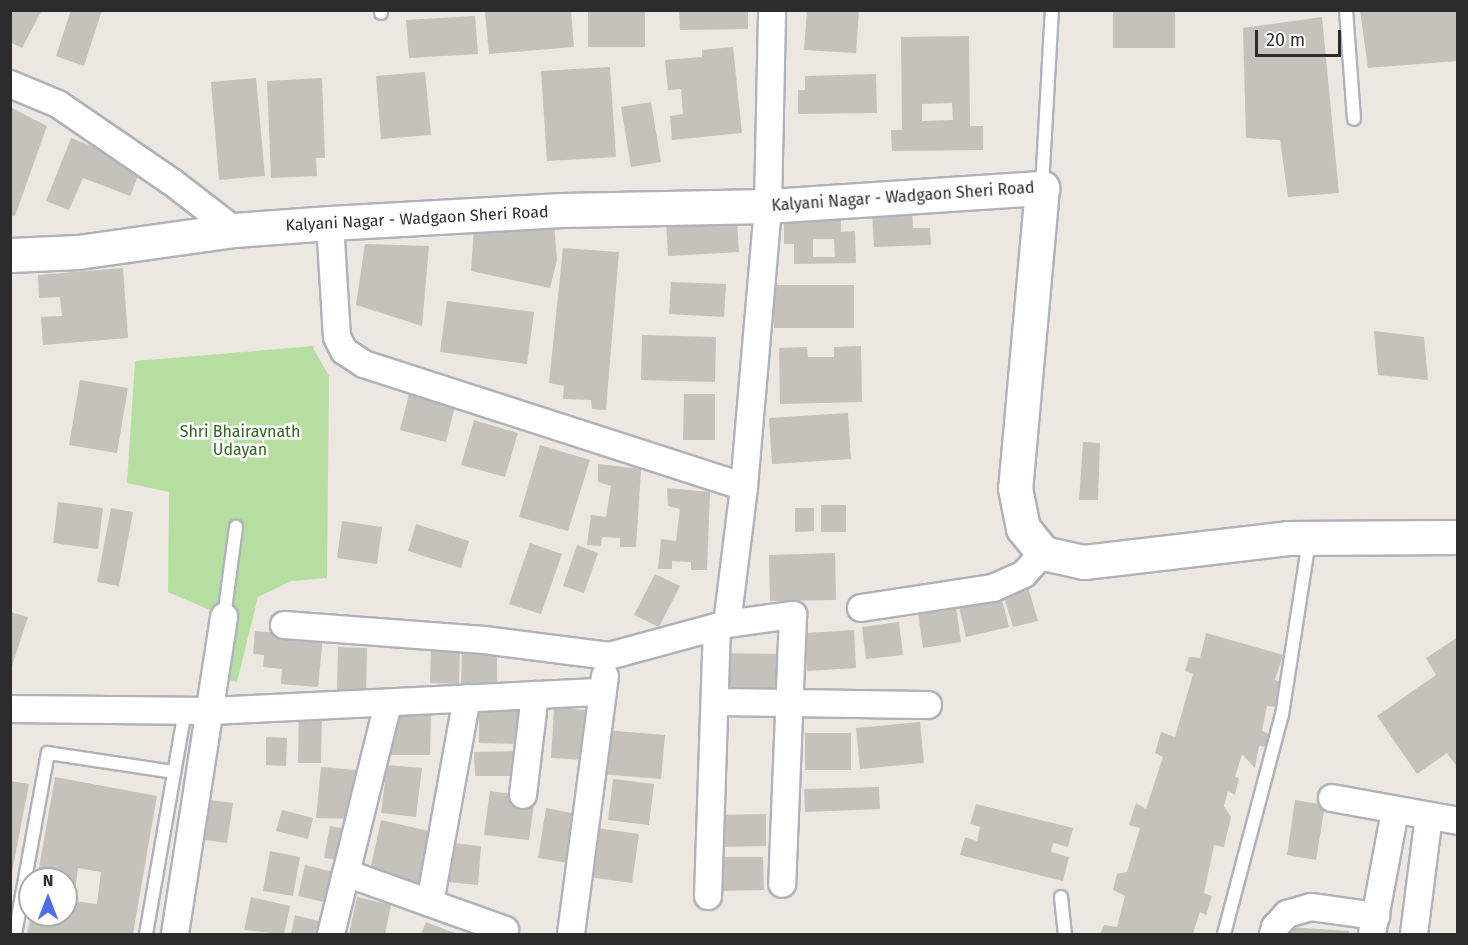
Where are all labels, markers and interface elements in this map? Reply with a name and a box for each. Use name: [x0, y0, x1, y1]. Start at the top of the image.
scale bar: [1258, 18, 1344, 56]
text: 20 m: [1266, 29, 1305, 51]
street label: Kalyani Nagar - Wadgaon Sheri Road: [771, 178, 1035, 216]
street label: Kalyani Nagar - Wadgaon Sheri Road: [285, 203, 549, 235]
park label: Shri Bhairavnath Udayan: [180, 422, 300, 460]
north arrow: [18, 867, 78, 927]
text: N: [43, 871, 53, 890]

